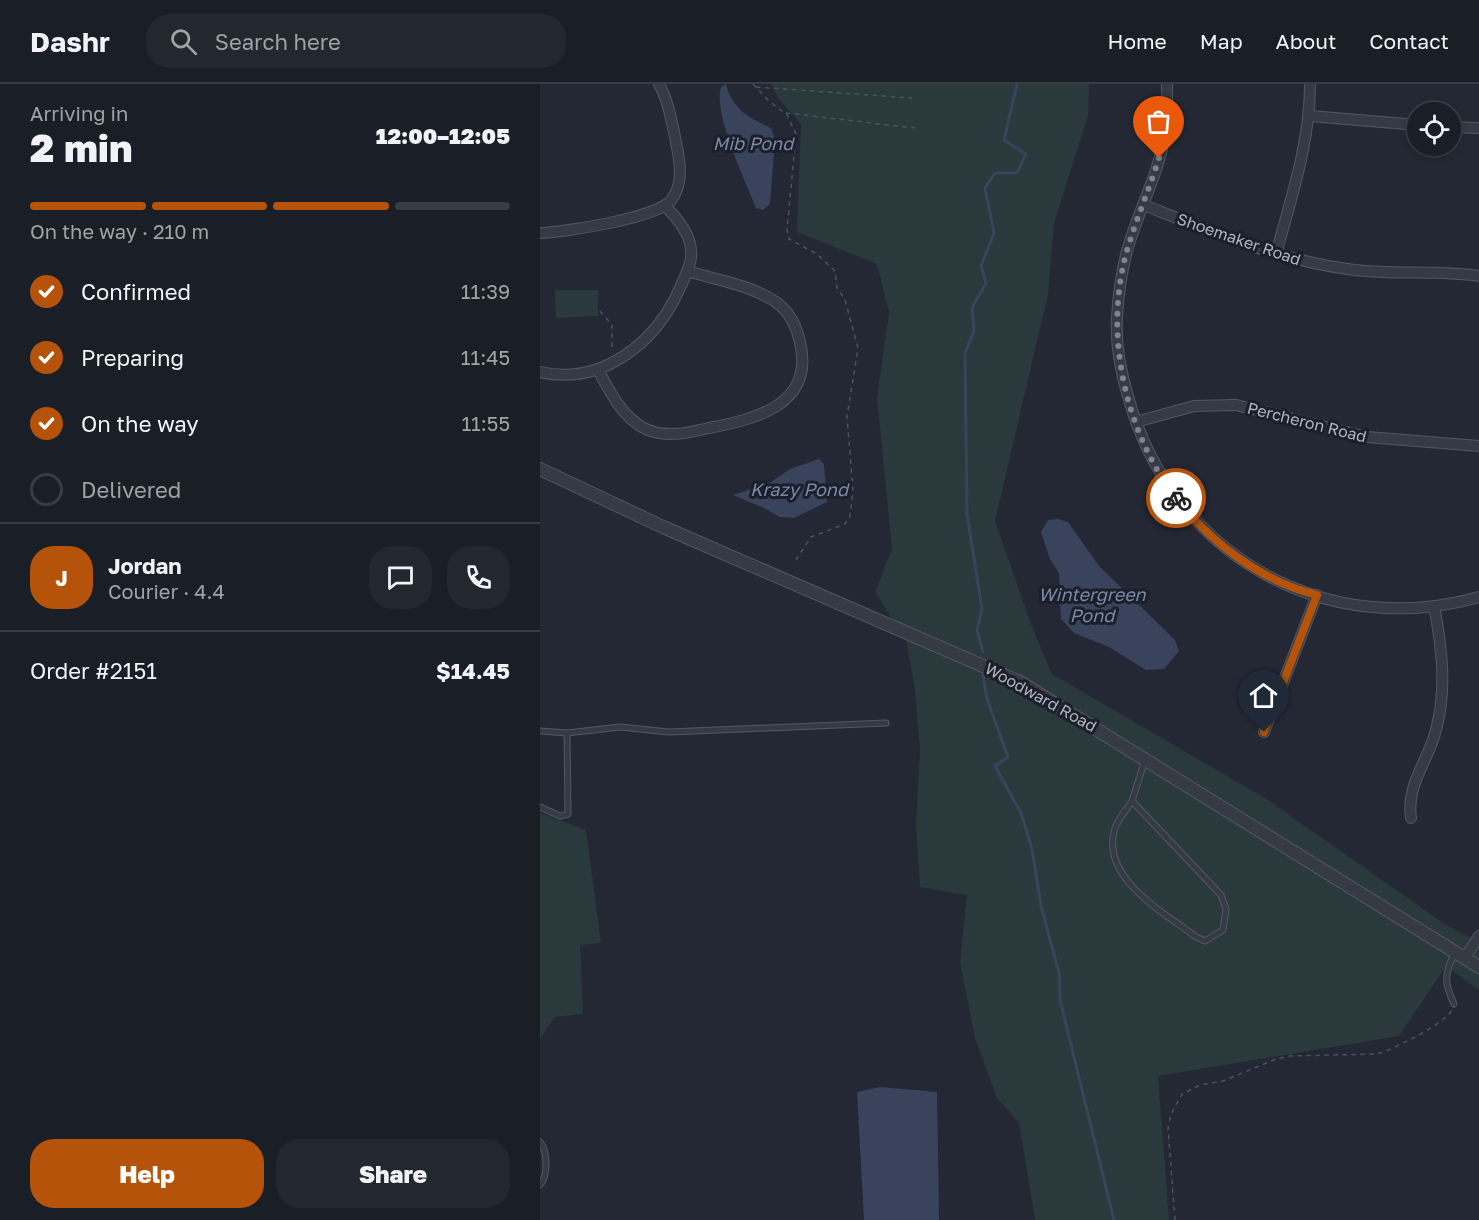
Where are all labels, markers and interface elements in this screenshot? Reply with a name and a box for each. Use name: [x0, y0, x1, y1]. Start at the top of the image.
search box: [146, 14, 566, 68]
text: Dashr: [30, 25, 110, 58]
icon: search: [167, 25, 200, 58]
text: Search here: [215, 28, 341, 55]
text: Home: [1107, 28, 1167, 54]
text: Map: [1200, 28, 1243, 54]
text: About: [1276, 28, 1336, 54]
text: Contact: [1369, 28, 1449, 54]
pin: [1133, 96, 1184, 158]
text: Arriving in: [30, 101, 128, 125]
map controls: [1407, 102, 1461, 156]
button: locate: [1407, 102, 1461, 156]
icon: bag: [1142, 105, 1175, 138]
text: 12:00–12:05: [376, 122, 510, 149]
text: 2 min: [30, 124, 133, 171]
water label: Mib Pond: [713, 132, 795, 154]
street label: Shoemaker Road: [1174, 208, 1304, 270]
text: On the way · 210 m: [30, 219, 209, 243]
icon: check: [30, 275, 63, 308]
text: Confirmed: [81, 278, 191, 305]
text: 11:39: [461, 279, 510, 303]
icon: check: [30, 341, 63, 374]
text: Preparing: [81, 344, 184, 371]
text: 11:45: [461, 345, 510, 369]
street label: Percheron Road: [1245, 398, 1369, 446]
icon: check: [30, 407, 63, 440]
text: On the way: [81, 410, 199, 437]
text: 11:55: [461, 411, 510, 435]
courier: [1146, 468, 1206, 528]
text: Delivered: [81, 476, 181, 503]
water label: Krazy Pond: [750, 478, 850, 500]
icon: bike: [1160, 482, 1193, 515]
button: chat: [369, 546, 432, 609]
button: phone: [447, 546, 510, 609]
text: Jordan: [108, 552, 182, 579]
text: J: [55, 564, 68, 591]
text: Courier · 4.4: [108, 579, 225, 603]
water label: Wintergreen Pond: [1038, 583, 1147, 626]
text: Order #2151: [30, 657, 157, 684]
text: $14.45: [436, 657, 510, 684]
street label: Woodward Road: [982, 658, 1100, 736]
pin: [1238, 670, 1289, 732]
icon: home: [1247, 679, 1280, 712]
button: Help: [30, 1139, 264, 1208]
button: Share: [276, 1139, 510, 1208]

